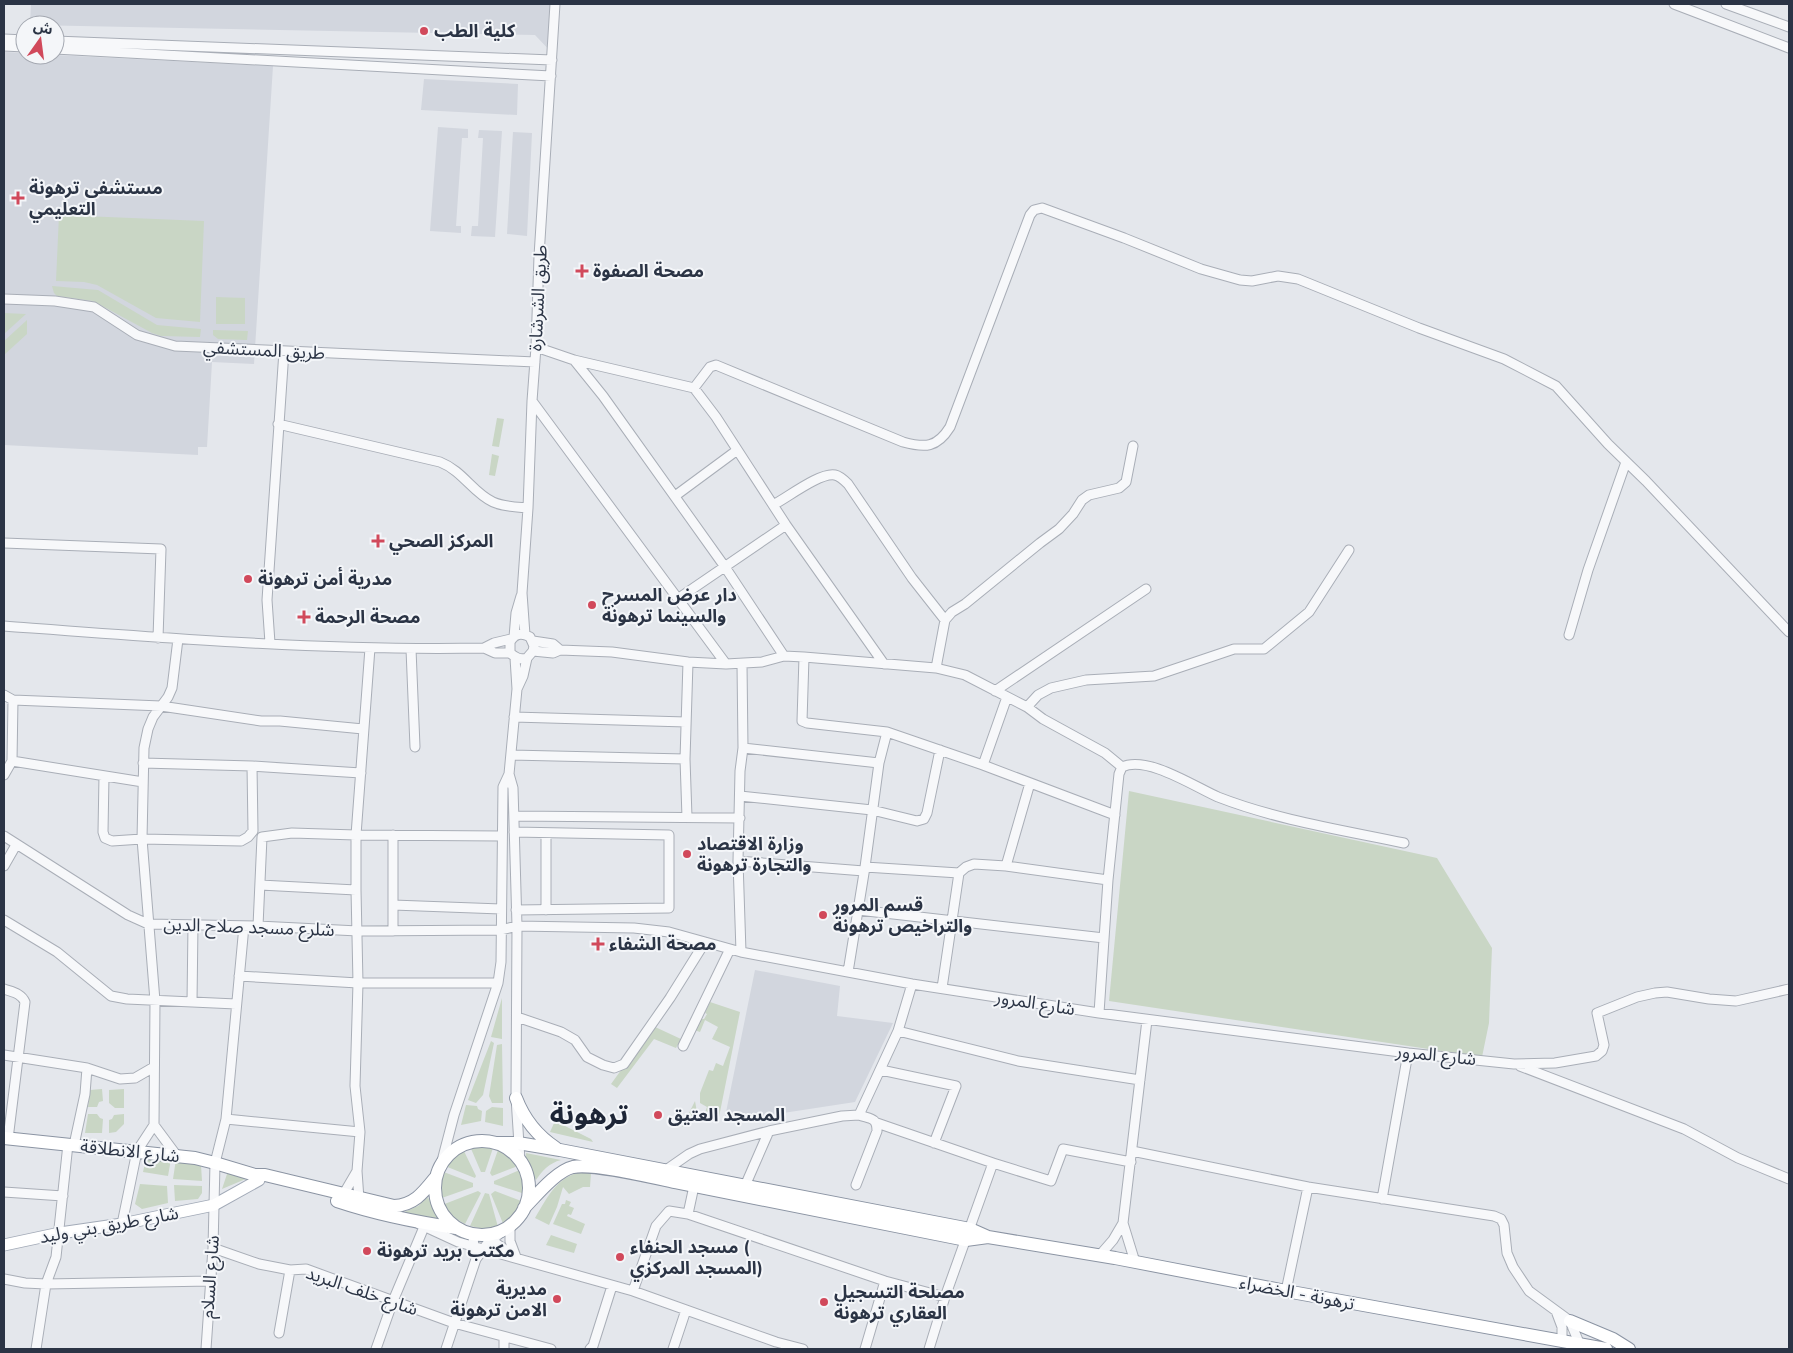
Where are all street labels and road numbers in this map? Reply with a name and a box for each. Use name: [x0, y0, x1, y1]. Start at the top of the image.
street label: طريق الشرشارة: [523, 244, 553, 352]
street label: طريق المستشفي: [202, 335, 326, 366]
street label: شلرع مسجد صلاح الدين: [163, 912, 335, 944]
street label: شارع المرور: [992, 985, 1077, 1023]
street label: شارع المرور: [1393, 1039, 1477, 1073]
street label: شارع الانطلاقة: [79, 1134, 181, 1170]
street label: شارع طريق بني وليد: [38, 1201, 181, 1251]
street label: شارع السلام: [195, 1235, 227, 1320]
street label: شارع خلف البريد: [302, 1261, 421, 1323]
street label: ترهونة - الخضراء: [1237, 1270, 1357, 1316]

